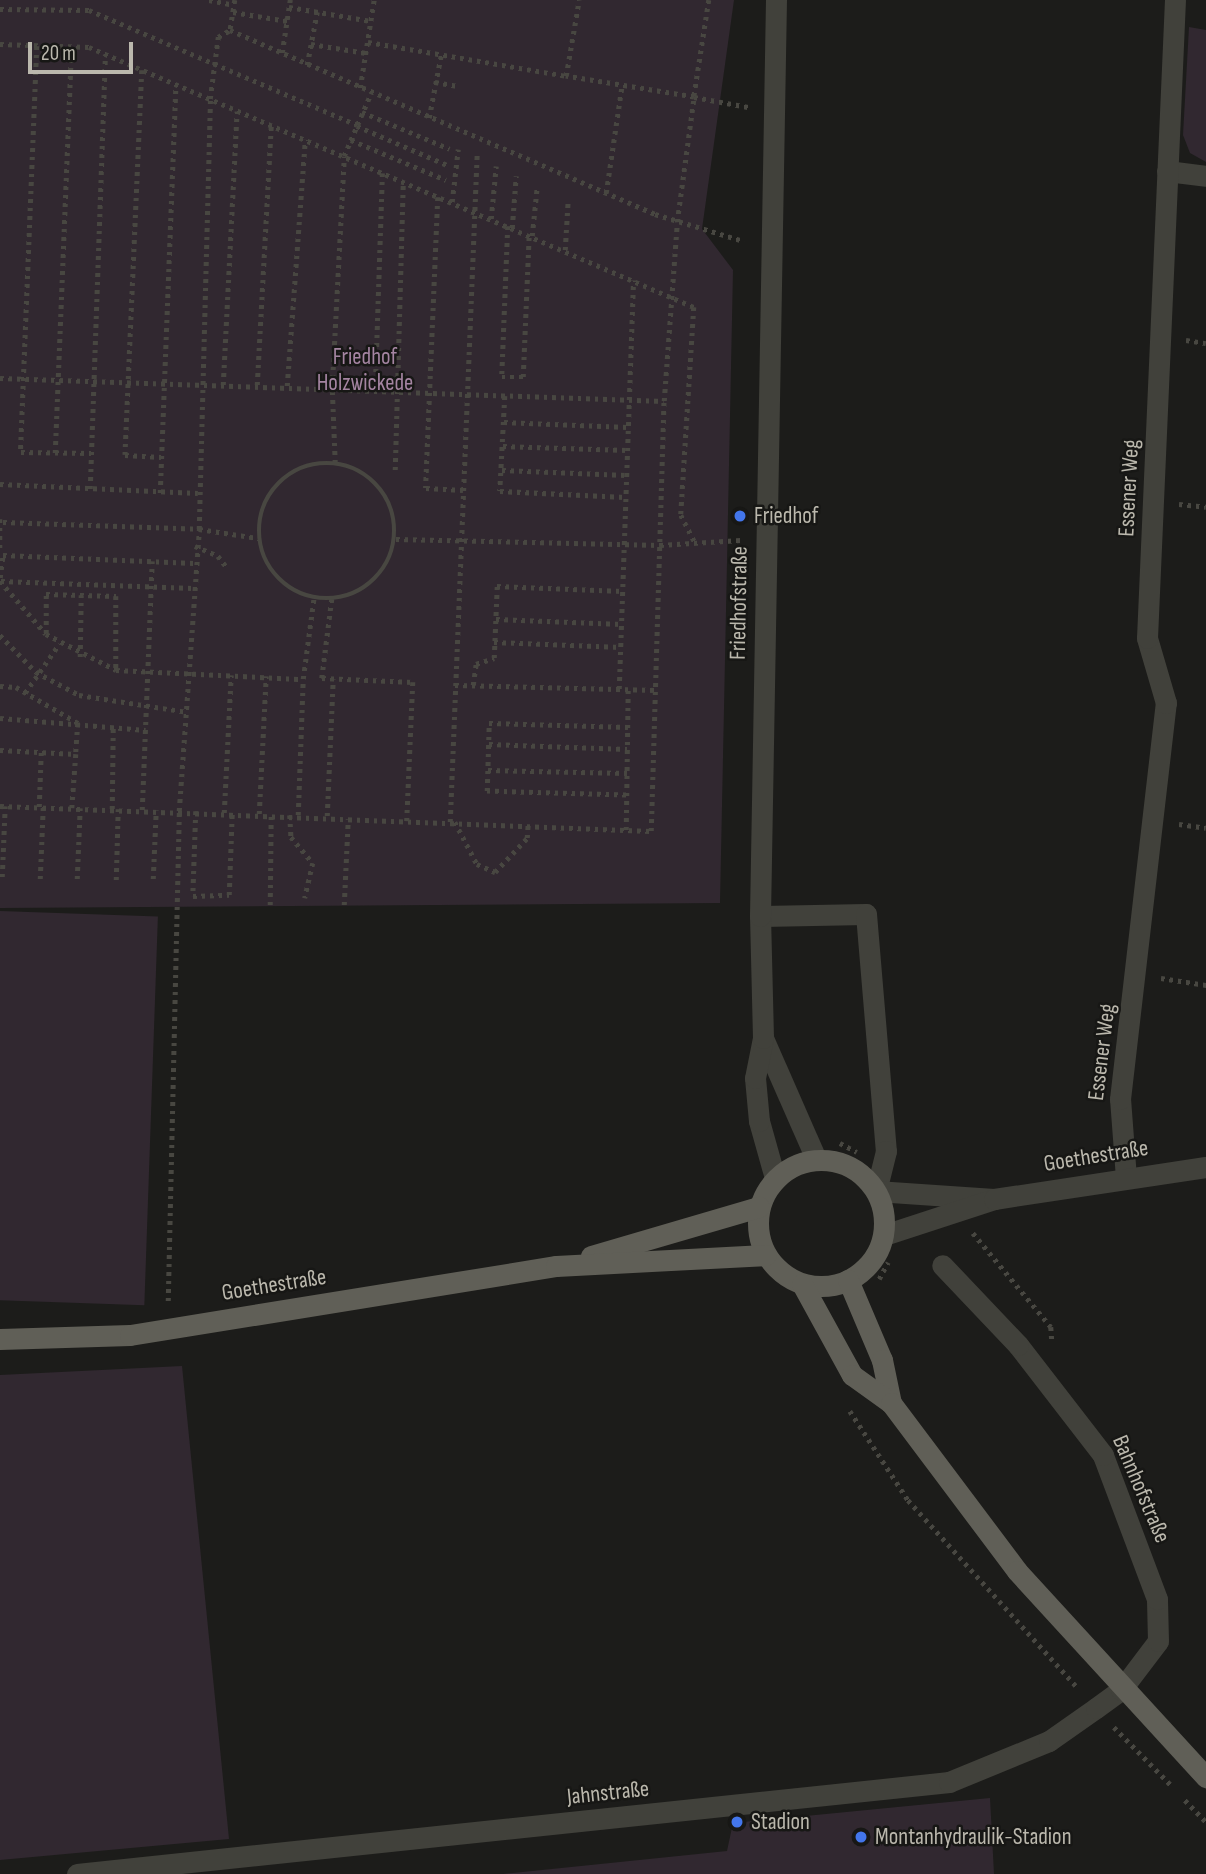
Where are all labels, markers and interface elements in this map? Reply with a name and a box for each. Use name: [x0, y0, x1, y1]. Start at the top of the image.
scale bar: [32, 28, 136, 72]
text: 20 m: [41, 41, 76, 66]
park label: Friedhof Holzwickede: [317, 343, 413, 397]
street label: Essener Weg: [1113, 439, 1145, 537]
place label: Friedhof: [754, 502, 818, 530]
marker: Friedhof: [732, 508, 748, 524]
street label: Friedhofstraße: [724, 546, 754, 660]
street label: Essener Weg: [1082, 1002, 1122, 1102]
street label: Goethestraße: [1042, 1134, 1150, 1178]
street label: Goethestraße: [220, 1263, 328, 1307]
street label: Bahnhofstraße: [1106, 1431, 1176, 1547]
street label: Jahnstraße: [566, 1775, 650, 1811]
place label: Stadion: [751, 1808, 810, 1836]
marker: Stadion: [729, 1814, 745, 1830]
place label: Montanhydraulik-Stadion: [875, 1823, 1071, 1851]
marker: Montanhydraulik-Stadion: [853, 1829, 869, 1845]

